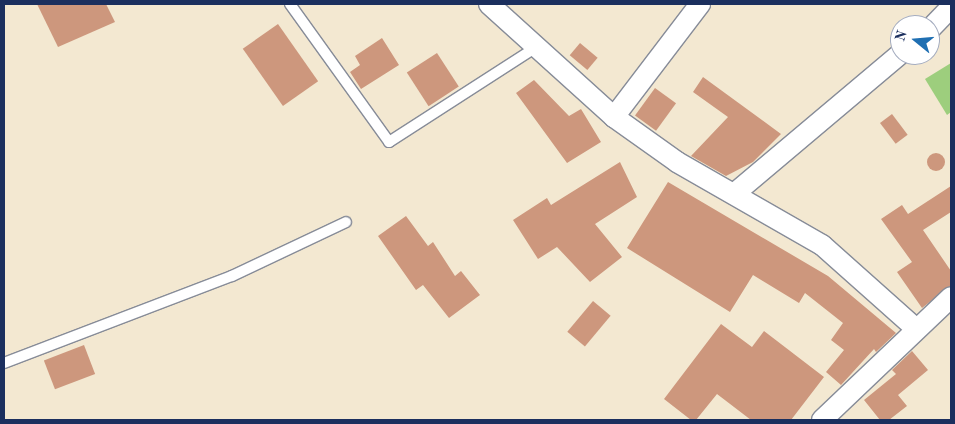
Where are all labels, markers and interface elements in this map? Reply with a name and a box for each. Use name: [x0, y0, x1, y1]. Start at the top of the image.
north arrow: [890, 15, 940, 65]
text: N: [893, 29, 910, 43]

